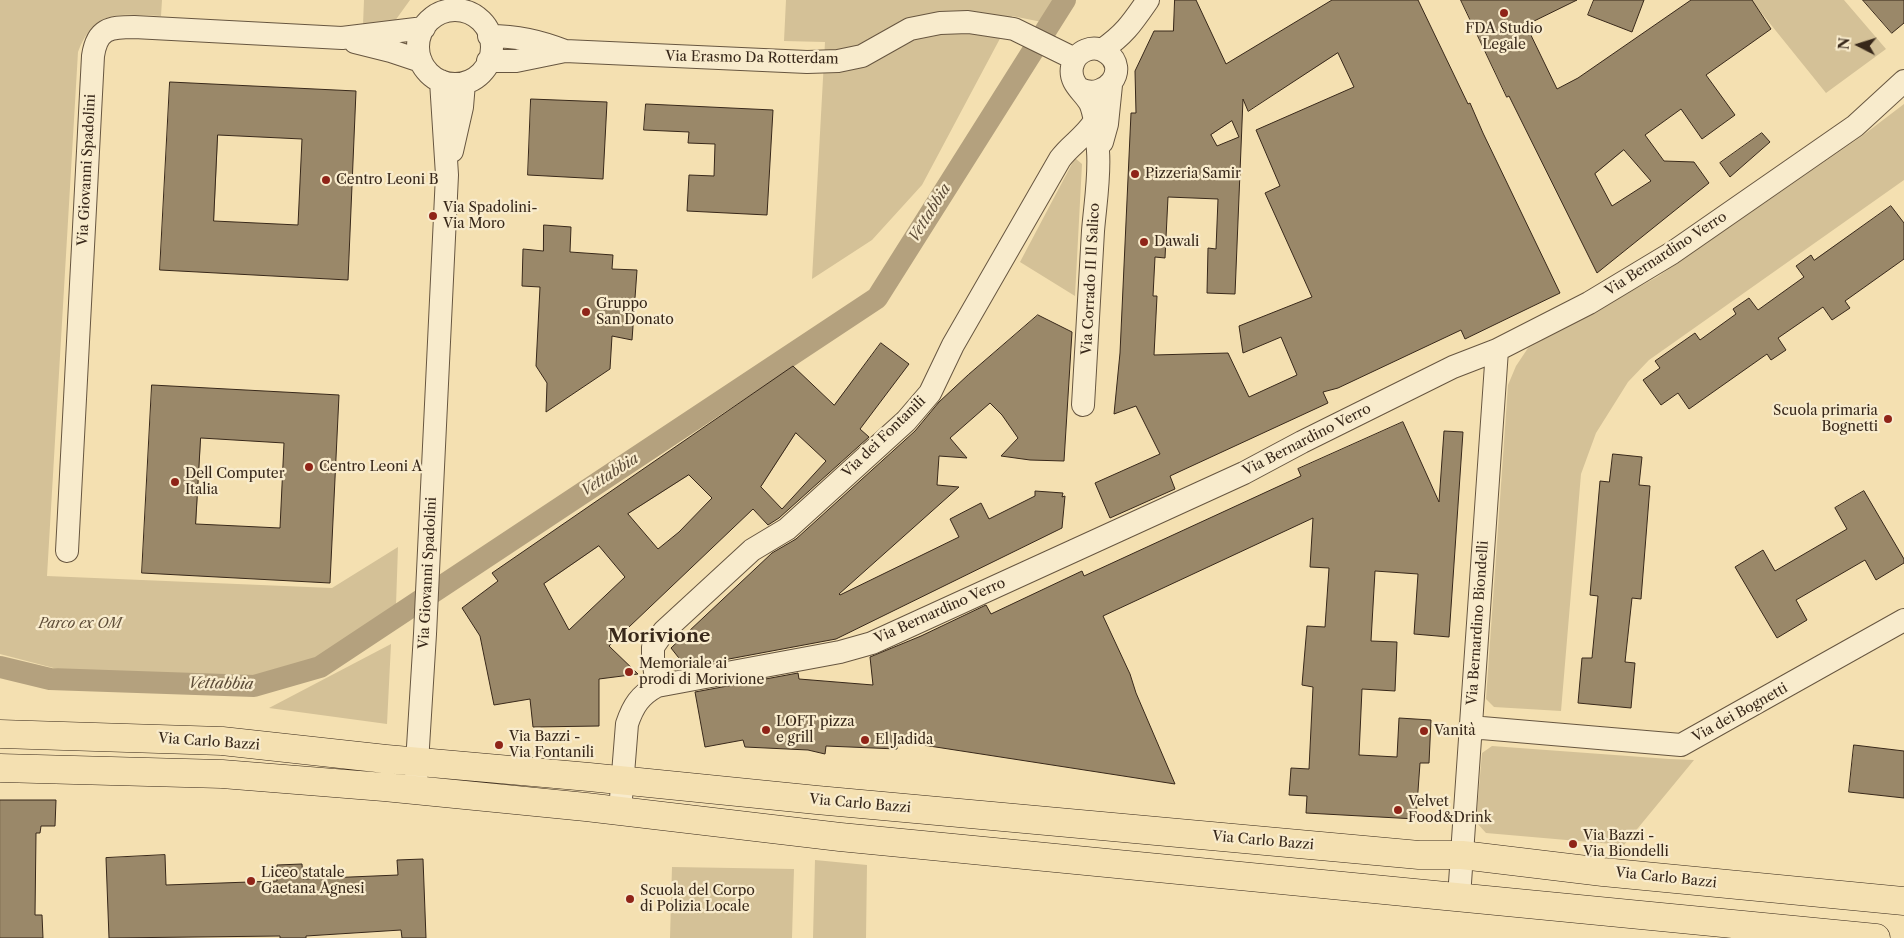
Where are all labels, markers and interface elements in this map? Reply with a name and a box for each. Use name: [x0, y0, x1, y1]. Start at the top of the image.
marker: FDA Studio Legale: [1498, 7, 1510, 19]
north arrow: [1834, 20, 1884, 70]
place label: FDA Studio Legale: [1465, 21, 1543, 54]
text: N: [1835, 37, 1854, 51]
street label: Via Erasmo Da Rotterdam: [665, 48, 839, 68]
street label: Via Giovanni Spadolini: [75, 94, 99, 246]
place label: Pizzeria Samir: [1145, 166, 1241, 182]
marker: Pizzeria Samir: [1129, 168, 1141, 180]
place label: Centro Leoni B: [336, 172, 439, 188]
marker: Centro Leoni B: [320, 174, 332, 186]
water label: Vettabbia: [905, 181, 955, 245]
place label: Via Spadolini- Via Moro: [443, 200, 538, 232]
street label: Via Corrado II Il Salico: [1079, 203, 1103, 355]
street label: Via Bernardino Verro: [1602, 208, 1730, 300]
marker: Via Spadolini- Via Moro: [427, 210, 439, 222]
place label: Dawali: [1154, 234, 1199, 250]
marker: Dawali: [1138, 236, 1150, 248]
place label: Gruppo San Donato: [596, 296, 674, 328]
marker: Gruppo San Donato: [580, 306, 592, 318]
street label: Via dei Fontanili: [839, 393, 929, 481]
street label: Via Bernardino Verro: [1240, 400, 1374, 480]
place label: Scuola primaria Bognetti: [1773, 403, 1878, 436]
marker: Scuola primaria Bognetti: [1882, 413, 1894, 425]
water label: Vettabbia: [578, 450, 642, 500]
place label: Centro Leoni A: [319, 459, 422, 475]
marker: Centro Leoni A: [303, 461, 315, 473]
place label: Dell Computer Italia: [185, 466, 285, 498]
marker: Dell Computer Italia: [169, 476, 181, 488]
street label: Via Giovanni Spadolini: [416, 497, 440, 649]
street label: Via Bernardino Biondelli: [1464, 540, 1492, 706]
street label: Via Bernardino Verro: [872, 575, 1008, 647]
park label: Parco ex OM: [39, 616, 121, 632]
district label: Morivione: [608, 626, 710, 648]
place label: Memoriale ai prodi di Morivione: [639, 656, 764, 689]
marker: Memoriale ai prodi di Morivione: [623, 666, 635, 678]
water label: Vettabbia: [188, 674, 254, 694]
street label: Via dei Bognetti: [1689, 680, 1791, 746]
place label: LOFT pizza e grill: [776, 714, 855, 746]
place label: Vanità: [1434, 723, 1476, 739]
marker: LOFT pizza e grill: [760, 724, 772, 736]
marker: Vanità: [1418, 725, 1430, 737]
place label: Via Bazzi - Via Fontanili: [509, 729, 594, 762]
street label: Via Carlo Bazzi: [158, 730, 260, 754]
place label: El Jadida: [875, 732, 933, 748]
marker: El Jadida: [859, 734, 871, 746]
marker: Via Bazzi - Via Fontanili: [493, 739, 505, 751]
street label: Via Carlo Bazzi: [809, 791, 911, 817]
place label: Velvet Food&Drink: [1408, 794, 1492, 826]
marker: Velvet Food&Drink: [1392, 804, 1404, 816]
street label: Via Carlo Bazzi: [1212, 828, 1314, 854]
place label: Via Bazzi - Via Biondelli: [1583, 828, 1669, 860]
marker: Via Bazzi - Via Biondelli: [1567, 838, 1579, 850]
street label: Via Carlo Bazzi: [1614, 864, 1718, 892]
place label: Liceo statale Gaetana Agnesi: [261, 865, 364, 898]
marker: Liceo statale Gaetana Agnesi: [245, 875, 257, 887]
place label: Scuola del Corpo di Polizia Locale: [640, 883, 755, 916]
marker: Scuola del Corpo di Polizia Locale: [624, 893, 636, 905]

